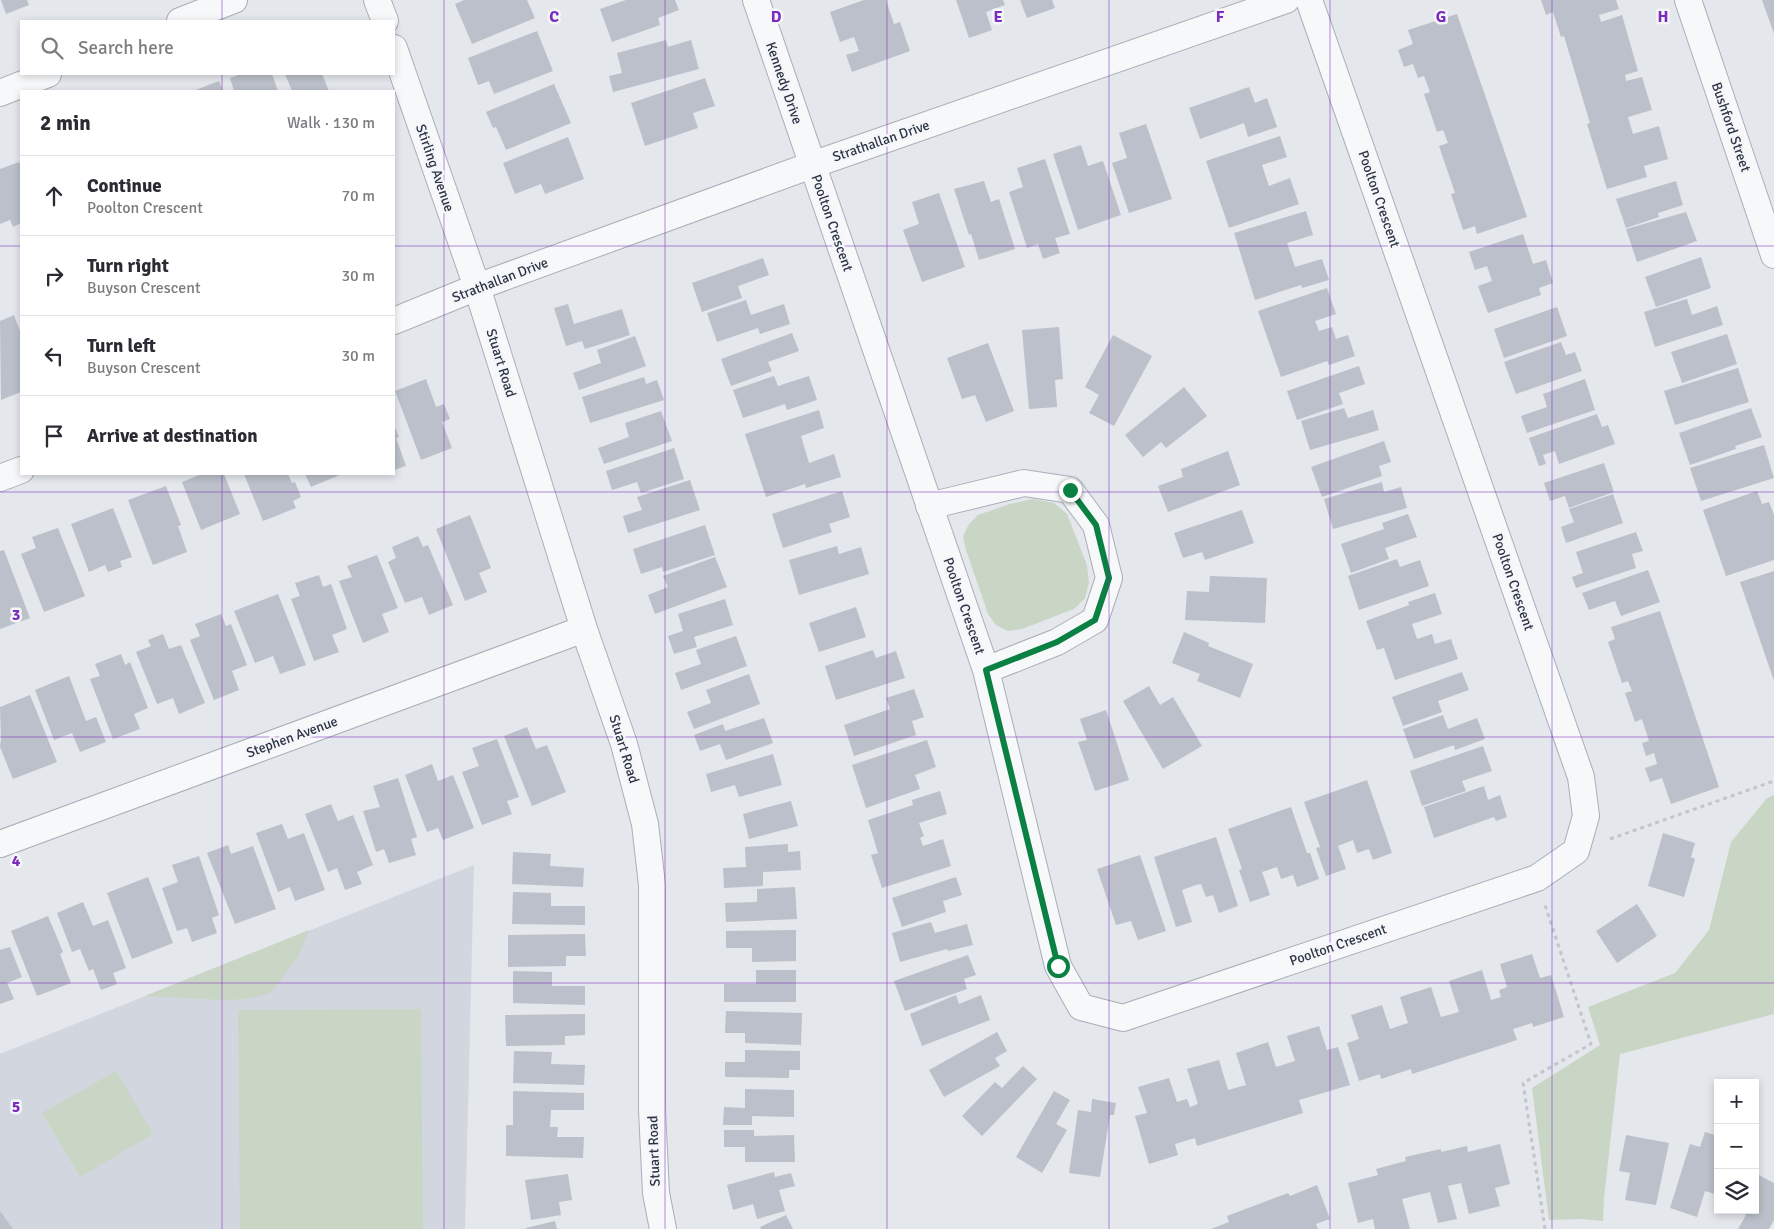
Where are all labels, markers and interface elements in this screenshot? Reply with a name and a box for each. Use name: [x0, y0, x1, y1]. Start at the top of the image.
text: C: [549, 7, 559, 27]
text: D: [771, 7, 782, 27]
text: E: [993, 7, 1003, 27]
text: F: [1216, 7, 1225, 27]
text: G: [1436, 7, 1446, 27]
text: H: [1658, 7, 1668, 27]
search box: [20, 20, 395, 75]
icon: search: [38, 34, 66, 62]
text: Search here: [78, 36, 174, 60]
street label: Kennedy Drive: [762, 40, 806, 126]
street label: Bushford Street: [1708, 80, 1754, 174]
text: 2 min: [40, 110, 91, 136]
text: Walk · 130 m: [287, 113, 375, 133]
street label: Strathallan Drive: [830, 116, 932, 166]
street label: Stirling Avenue: [412, 122, 458, 214]
street label: Poolton Crescent: [1354, 148, 1404, 250]
street label: Poolton Crescent: [807, 172, 857, 274]
text: Continue: [87, 174, 162, 198]
icon: ahead: [40, 182, 68, 210]
text: 70 m: [341, 186, 375, 206]
text: Poolton Crescent: [87, 198, 203, 218]
text: Turn right: [87, 254, 169, 278]
street label: Strathallan Drive: [450, 254, 550, 306]
icon: right: [40, 262, 68, 290]
text: 30 m: [341, 266, 375, 286]
text: Buyson Crescent: [87, 278, 201, 298]
street label: Stuart Road: [483, 327, 519, 399]
text: Turn left: [87, 334, 156, 358]
icon: left: [40, 342, 68, 370]
text: 30 m: [341, 346, 375, 366]
text: Buyson Crescent: [87, 358, 201, 378]
icon: arrive: [40, 422, 68, 450]
text: Arrive at destination: [87, 424, 258, 448]
route end: [1059, 479, 1082, 502]
street label: Poolton Crescent: [1488, 531, 1538, 633]
street label: Poolton Crescent: [939, 555, 989, 657]
text: 3: [12, 605, 20, 625]
street label: Stephen Avenue: [244, 713, 340, 761]
street label: Stuart Road: [606, 713, 642, 785]
text: 4: [12, 851, 21, 871]
street label: Poolton Crescent: [1287, 920, 1389, 970]
route start: [1047, 955, 1070, 978]
map controls: [1714, 1079, 1759, 1214]
button: +: [1714, 1079, 1759, 1124]
text: 5: [12, 1097, 20, 1117]
street label: Stuart Road: [644, 1115, 664, 1187]
button: −: [1714, 1124, 1759, 1169]
button: layers: [1714, 1169, 1759, 1214]

